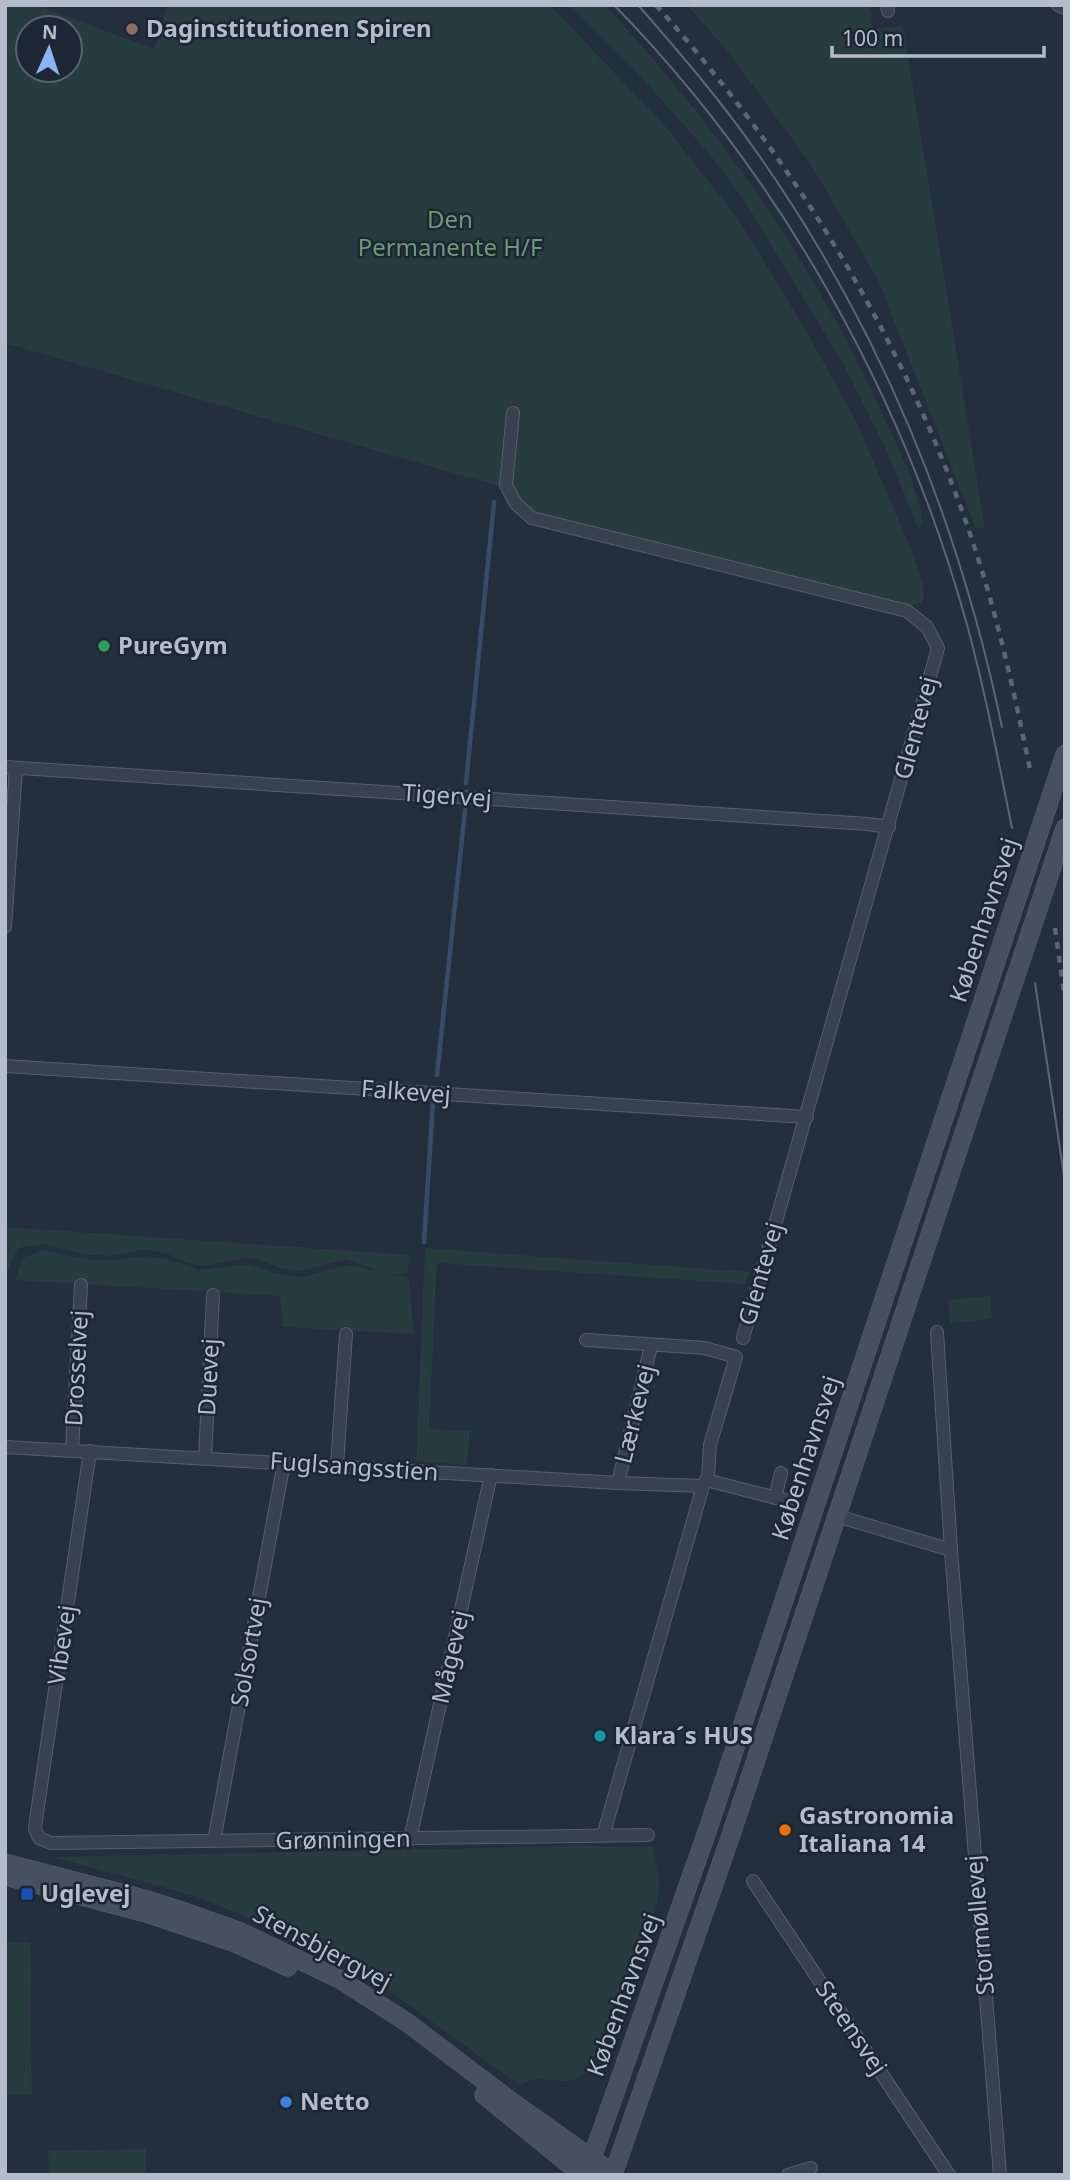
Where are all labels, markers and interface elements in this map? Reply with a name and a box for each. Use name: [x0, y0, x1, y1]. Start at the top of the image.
place label: Daginstitutionen Spiren: [146, 11, 432, 44]
north arrow: [14, 14, 84, 84]
scale bar: [832, 14, 1044, 58]
text: N: [41, 19, 58, 45]
marker: Daginstitutionen Spiren: [124, 21, 140, 37]
text: 100 m: [842, 24, 903, 52]
park label: Den Permanente H/F: [358, 202, 542, 263]
place label: PureGym: [118, 628, 228, 661]
marker: PureGym: [96, 638, 112, 654]
street label: Glentevej: [885, 672, 944, 783]
street label: Tigervej: [401, 775, 493, 814]
street label: Københavnsvej: [940, 833, 1025, 1006]
street label: Falkevej: [360, 1071, 452, 1110]
street label: Glentevej: [729, 1218, 790, 1329]
street label: Drosselvej: [56, 1309, 95, 1427]
street label: Duevej: [189, 1337, 226, 1416]
street label: Lærkevej: [605, 1361, 662, 1467]
street label: Københavnsvej: [762, 1371, 847, 1544]
street label: Fuglsangsstien: [269, 1443, 440, 1488]
street label: Solsortvej: [222, 1595, 273, 1709]
street label: Vibevej: [39, 1603, 82, 1687]
street label: Mågevej: [423, 1607, 476, 1707]
place label: Klara´s HUS: [614, 1718, 753, 1751]
marker: Klara´s HUS: [592, 1728, 608, 1744]
place label: Gastronomia Italiana 14: [799, 1798, 954, 1859]
street label: Grønningen: [275, 1821, 411, 1856]
marker: Gastronomia Italiana 14: [777, 1822, 793, 1838]
street label: Stormøllevej: [956, 1854, 1001, 1997]
place label: Uglevej: [41, 1876, 131, 1909]
marker: Uglevej: [19, 1886, 35, 1902]
street label: Stensbjergvej: [248, 1896, 398, 1997]
street label: Københavnsvej: [578, 1908, 667, 2081]
street label: Steensvej: [809, 1974, 896, 2081]
place label: Netto: [300, 2084, 370, 2117]
marker: Netto: [278, 2094, 294, 2110]

